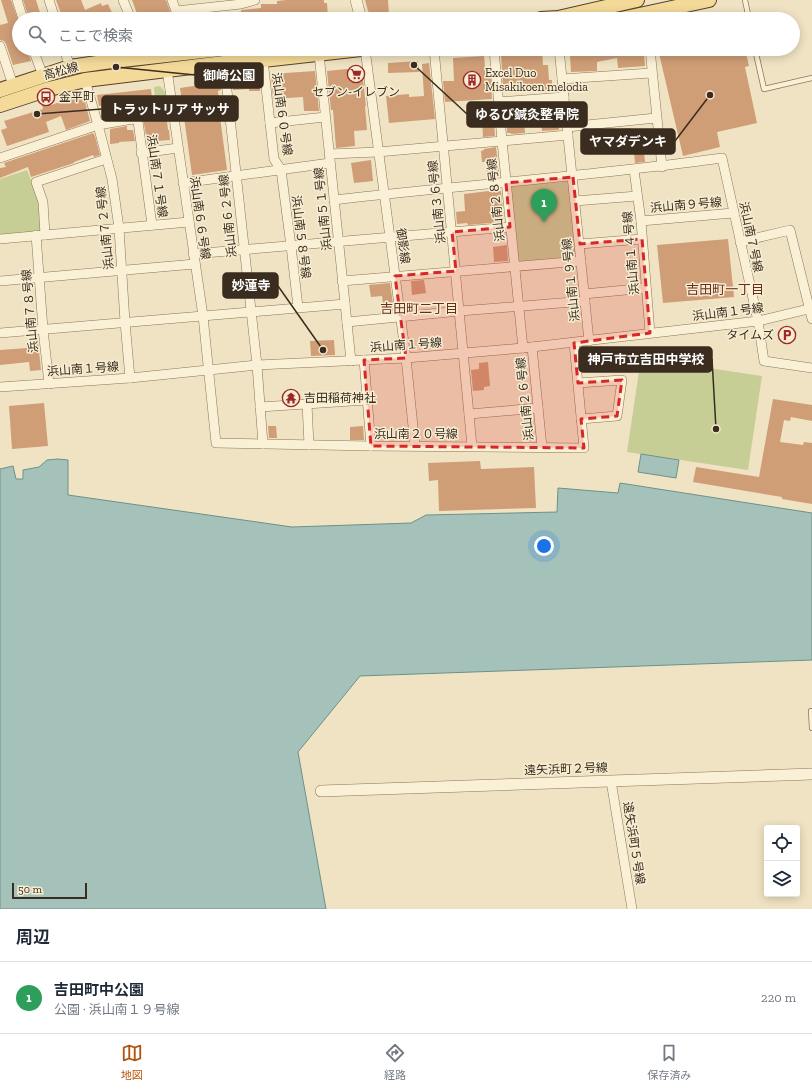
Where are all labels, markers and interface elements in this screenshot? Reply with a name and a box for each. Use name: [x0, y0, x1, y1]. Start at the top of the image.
search box: [12, 12, 800, 56]
icon: search: [26, 23, 48, 45]
text: ここで検索: [58, 27, 133, 45]
street label: 高松線: [42, 60, 80, 82]
callout: 御崎公園: [195, 63, 263, 88]
supermarket icon: セブン-イレブン: [346, 64, 366, 84]
place label: Excel Duo Misakikoen melodia: [485, 66, 588, 94]
text: 御崎公園: [203, 68, 255, 83]
building icon: Excel Duo Misakikoen melodia: [462, 70, 482, 90]
street label: 浜山南６０号線: [269, 71, 295, 157]
place label: セブン-イレブン: [312, 85, 400, 99]
bus stop icon: 金平町: [36, 87, 56, 107]
place label: 金平町: [59, 90, 95, 104]
callout: トラットリア サッサ: [102, 96, 238, 121]
text: トラットリア サッサ: [110, 102, 230, 117]
callout: ゆるび鍼灸整骨院: [467, 102, 587, 127]
text: ゆるび鍼灸整骨院: [475, 107, 579, 122]
callout: ヤマダデンキ: [581, 129, 675, 154]
street label: 浜山南７１号線: [144, 133, 170, 219]
text: ヤマダデンキ: [589, 134, 667, 149]
street label: 浜山南２８号線: [485, 157, 507, 243]
street label: 浜山南３６号線: [426, 159, 448, 245]
street label: 浜山南５１号線: [312, 166, 334, 252]
street label: 浜山南６２号線: [217, 173, 239, 259]
street label: 浜山南６６号線: [187, 175, 213, 261]
street label: 浜山南７２号線: [94, 185, 116, 271]
pin: 1: [531, 189, 557, 222]
street label: 浜山南５８号線: [289, 194, 313, 280]
street label: 浜山南９号線: [650, 195, 722, 215]
street label: 浜山南７号線: [737, 200, 765, 274]
street label: 浜山南１４号線: [620, 211, 642, 295]
street label: 御影線: [394, 227, 412, 265]
street label: 浜山南１９号線: [560, 237, 582, 323]
street label: 浜山南７８号線: [19, 269, 41, 353]
callout: 妙蓮寺: [223, 273, 278, 298]
text: 妙蓮寺: [231, 278, 271, 293]
district label: 吉田町一丁目: [686, 282, 764, 297]
district label: 吉田町二丁目: [380, 301, 458, 316]
street label: 浜山南１号線: [691, 301, 765, 323]
parking icon: タイムズ: [777, 325, 797, 345]
place label: タイムズ: [726, 328, 774, 342]
street label: 浜山南１号線: [370, 336, 442, 354]
callout: 神戸市立吉田中学校: [579, 347, 712, 372]
text: 神戸市立吉田中学校: [587, 352, 705, 367]
street label: 浜山南２６号線: [514, 356, 536, 442]
street label: 浜山南１号線: [47, 360, 119, 378]
temple icon: 吉田稲荷神社: [281, 388, 301, 408]
place label: 吉田稲荷神社: [304, 391, 376, 405]
street label: 浜山南２０号線: [374, 427, 458, 441]
your location: [534, 536, 554, 556]
street label: 遠矢浜町２号線: [524, 761, 608, 777]
street label: 遠矢浜町５号線: [621, 800, 647, 886]
map controls: [764, 825, 800, 897]
button: locate: [764, 825, 800, 861]
button: layers: [764, 861, 800, 897]
scale bar: [12, 881, 87, 900]
text: 50 m: [18, 883, 42, 896]
text: 周辺: [16, 927, 50, 947]
text: 吉田町中公園: [54, 981, 144, 999]
text: 1: [26, 990, 32, 1005]
text: 220 m: [761, 990, 796, 1005]
text: 公園 · 浜山南１９号線: [54, 1002, 180, 1017]
tab: 地図: [121, 1042, 143, 1082]
tab: 経路: [384, 1042, 406, 1082]
tab: 保存済み: [647, 1042, 691, 1082]

